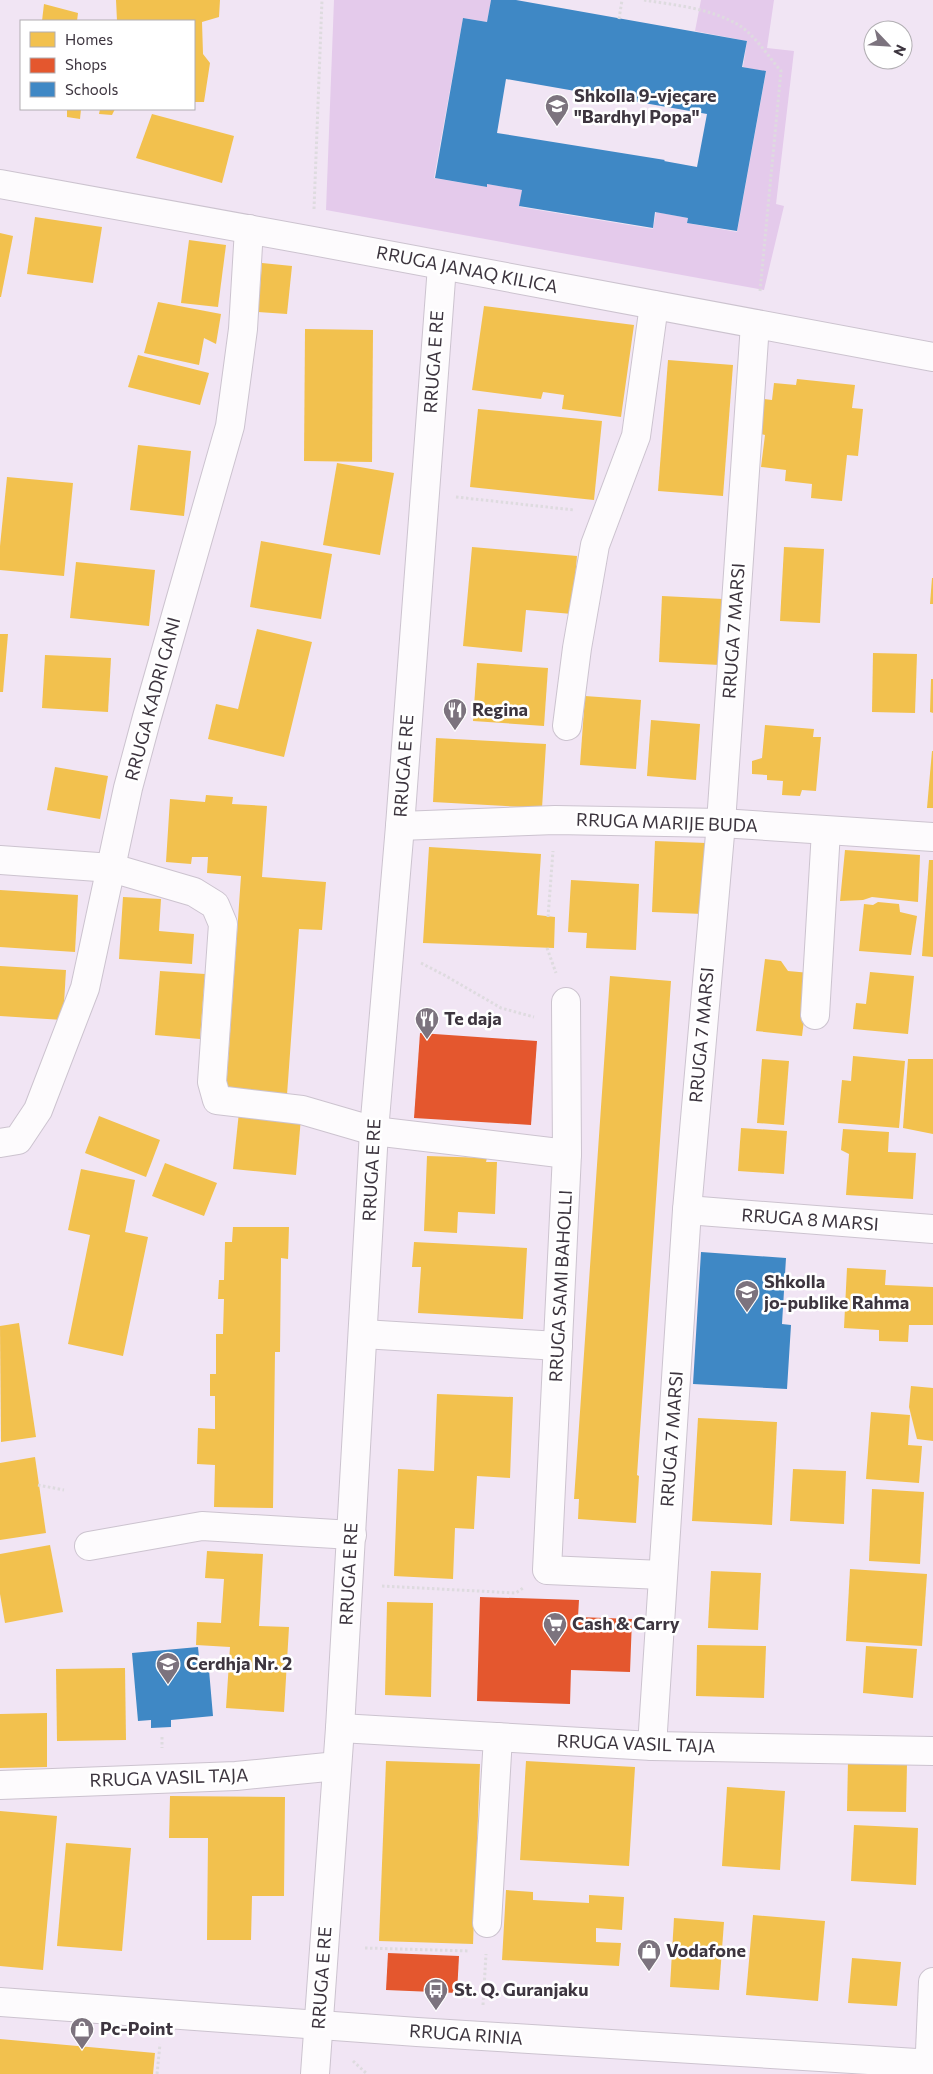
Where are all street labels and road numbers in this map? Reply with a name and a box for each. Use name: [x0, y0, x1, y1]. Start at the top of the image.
street label: RRUGA JANAQ KILICA: [375, 241, 560, 297]
street label: RRUGA E RE: [418, 310, 448, 414]
street label: RRUGA 7 MARSI: [717, 562, 749, 700]
street label: RRUGA KADRI GANI: [120, 615, 184, 783]
street label: RRUGA E RE: [388, 714, 418, 818]
street label: RRUGA MARIJE BUDA: [576, 808, 758, 836]
street label: RRUGA 7 MARSI: [684, 966, 718, 1104]
street label: RRUGA E RE: [357, 1118, 385, 1222]
street label: RRUGA SAMI BAHOLLI: [544, 1189, 576, 1383]
street label: RRUGA 8 MARSI: [741, 1203, 879, 1235]
street label: RRUGA 7 MARSI: [655, 1370, 687, 1508]
street label: RRUGA E RE: [334, 1522, 362, 1626]
street label: RRUGA VASIL TAJA: [556, 1729, 716, 1757]
street label: RRUGA VASIL TAJA: [89, 1763, 249, 1791]
street label: RRUGA E RE: [306, 1926, 336, 2030]
street label: RRUGA RINIA: [408, 2019, 524, 2049]

